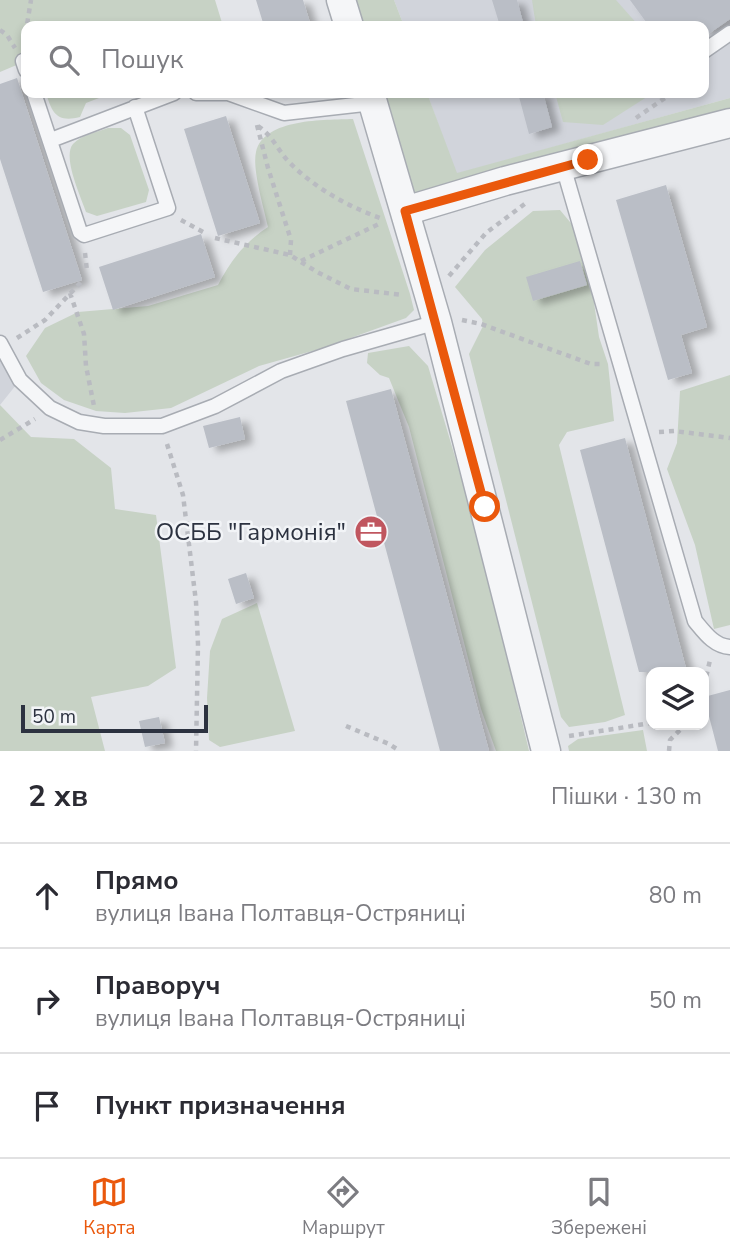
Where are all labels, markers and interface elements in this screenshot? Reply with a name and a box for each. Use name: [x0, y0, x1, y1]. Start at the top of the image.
search box: [21, 21, 709, 98]
icon: search: [45, 41, 83, 79]
text: Пошук: [101, 42, 183, 77]
route end: [572, 144, 603, 175]
route start: [469, 491, 500, 522]
office icon: ОСББ "Гармонія": [352, 513, 390, 551]
place label: ОСББ "Гармонія": [156, 516, 346, 548]
map controls: [646, 667, 709, 730]
button: layers: [646, 667, 709, 730]
scale bar: [21, 702, 208, 734]
text: 50 m: [32, 704, 76, 730]
text: 2 хв: [28, 776, 88, 817]
text: Пішки · 130 m: [551, 781, 702, 812]
text: Прямо: [95, 863, 179, 898]
icon: ahead: [28, 877, 66, 915]
text: 80 m: [649, 880, 702, 911]
text: вулиця Івана Полтавця-Остряниці: [95, 898, 466, 929]
text: Праворуч: [95, 968, 220, 1003]
icon: right: [28, 982, 66, 1020]
text: 50 m: [649, 985, 702, 1016]
text: вулиця Івана Полтавця-Остряниці: [95, 1003, 466, 1034]
icon: arrive: [28, 1087, 66, 1125]
text: Пункт призначення: [95, 1088, 346, 1123]
tab: Карта: [83, 1173, 136, 1241]
tab: Маршрут: [302, 1173, 385, 1241]
tab: Збережені: [551, 1173, 647, 1241]

